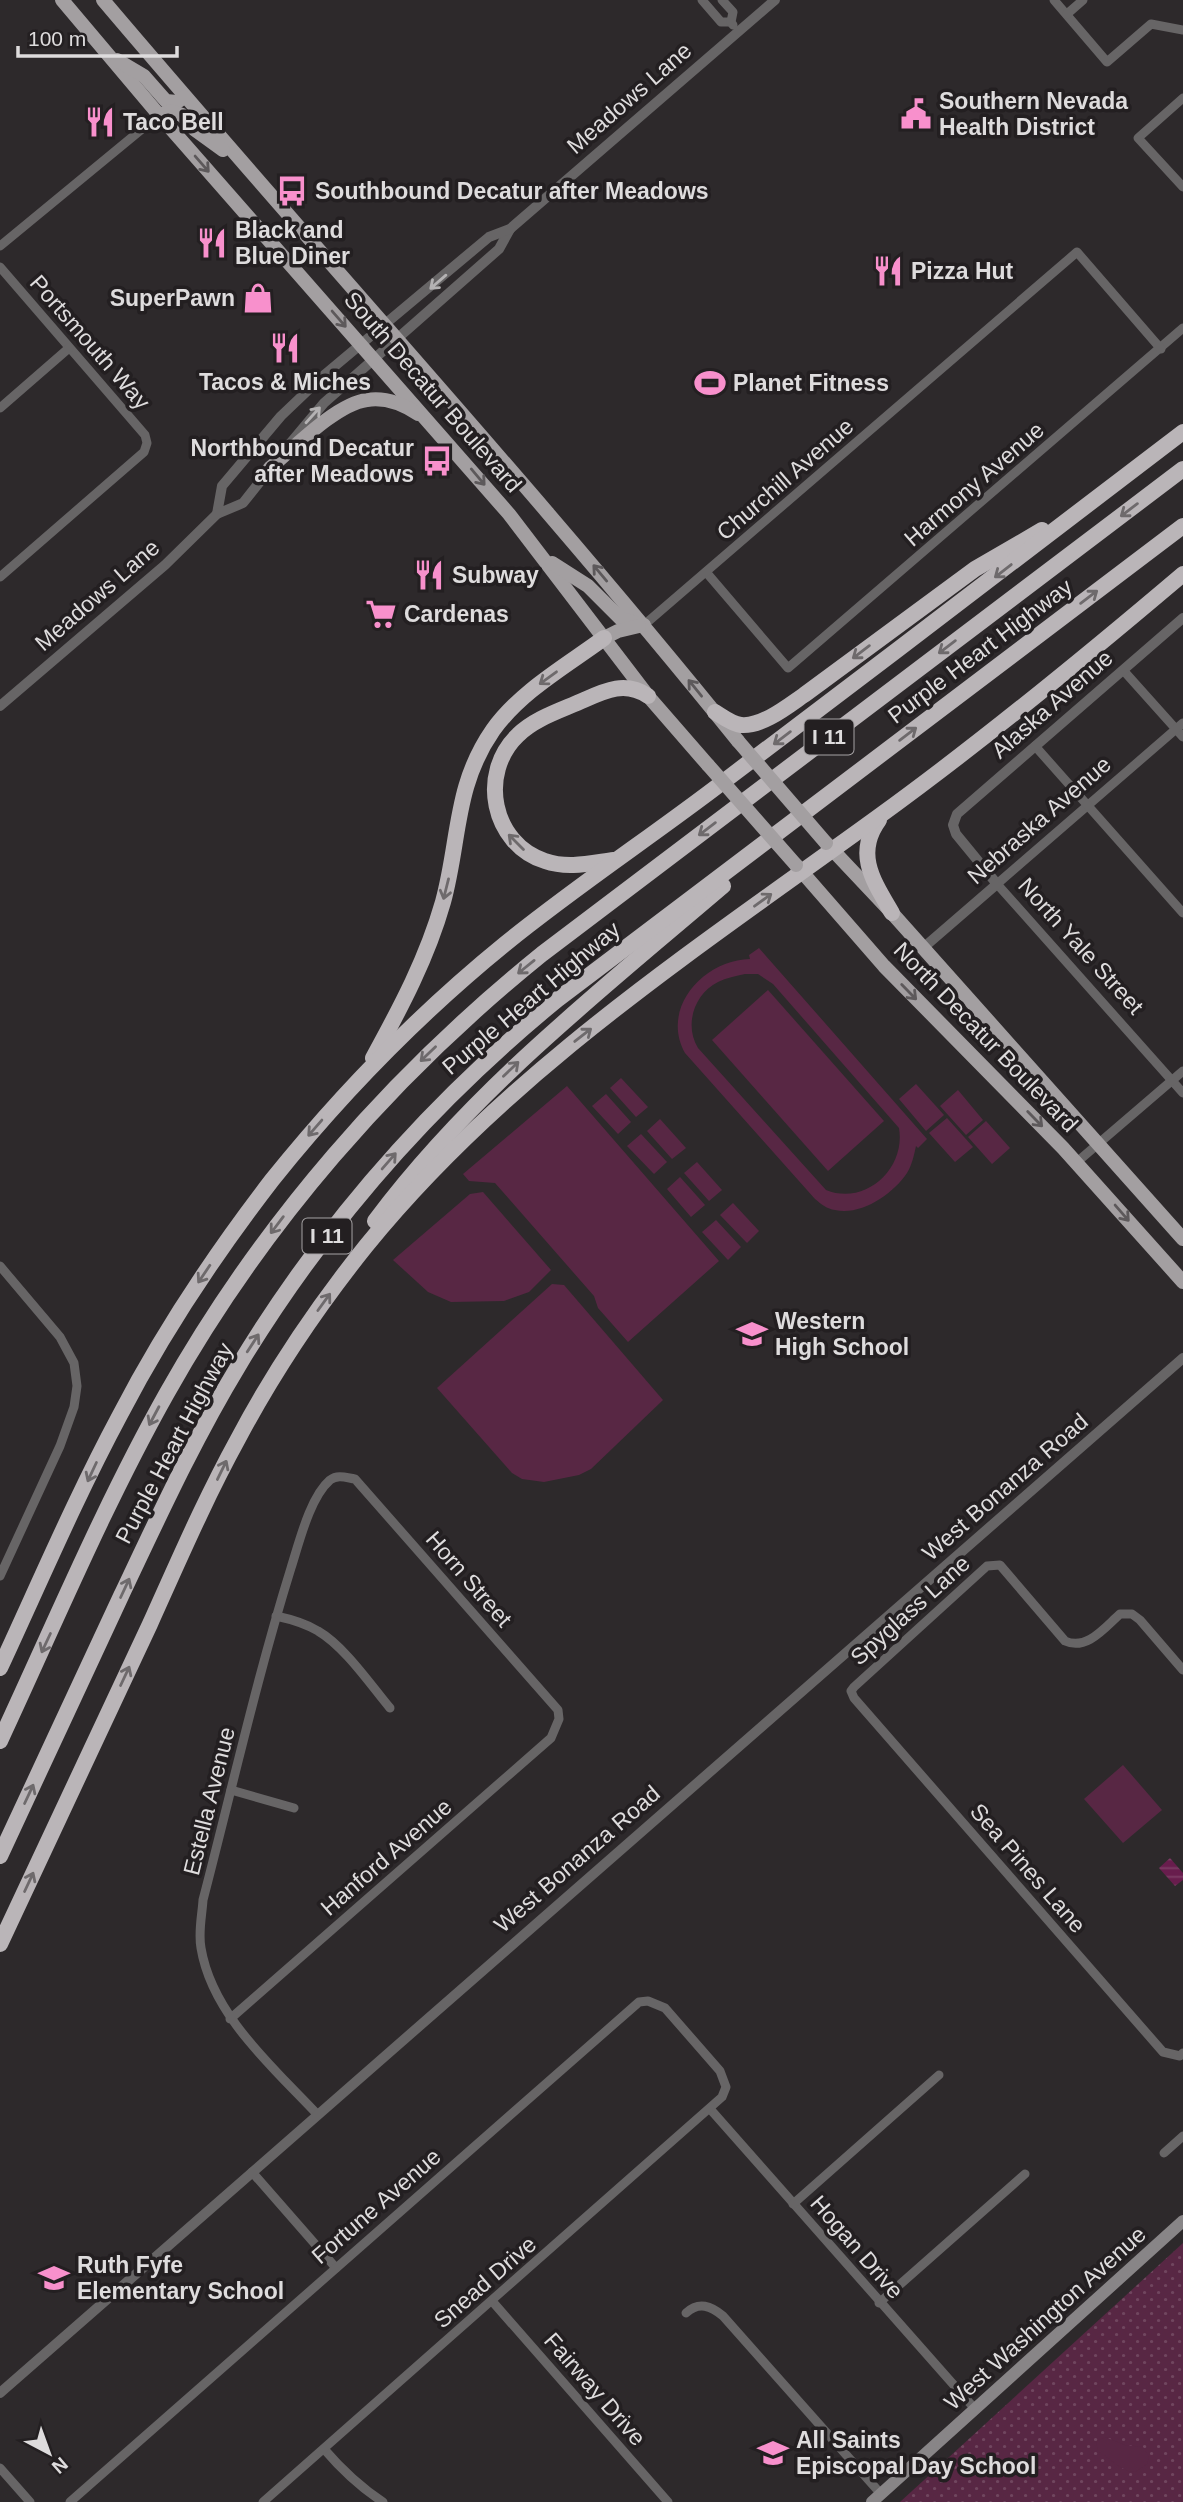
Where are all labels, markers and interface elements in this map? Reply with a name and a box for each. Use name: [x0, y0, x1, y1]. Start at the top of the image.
scale bar: [18, 14, 177, 58]
text: 100 m: [28, 27, 86, 50]
street label: Meadows Lane: [562, 37, 696, 159]
place label: Southern Nevada Health District: [939, 88, 1128, 140]
public building icon: Southern Nevada Health District: [899, 97, 933, 131]
restaurant icon: Taco Bell: [83, 105, 117, 139]
place label: Taco Bell: [123, 109, 224, 135]
one-way arrow: [194, 155, 210, 173]
bus stop icon: Southbound Decatur after Meadows: [275, 174, 309, 208]
place label: Southbound Decatur after Meadows: [315, 178, 709, 204]
place label: Black and Blue Diner: [235, 217, 350, 269]
restaurant icon: Black and Blue Diner: [195, 226, 229, 260]
restaurant icon: Pizza Hut: [871, 254, 905, 288]
place label: Pizza Hut: [911, 258, 1014, 284]
street label: Portsmouth Way: [25, 270, 156, 415]
one-way arrow: [429, 274, 447, 290]
shop icon: SuperPawn: [241, 281, 275, 315]
place label: SuperPawn: [110, 285, 235, 311]
street label: South Decatur Boulevard: [339, 286, 527, 498]
one-way arrow: [331, 310, 347, 328]
restaurant icon: Tacos & Miches: [268, 331, 302, 365]
sports icon: Planet Fitness: [693, 366, 727, 400]
place label: Tacos & Miches: [199, 369, 371, 395]
place label: Planet Fitness: [733, 370, 889, 396]
one-way arrow: [305, 406, 321, 424]
street label: Churchill Avenue: [711, 413, 859, 545]
street label: Harmony Avenue: [899, 416, 1049, 552]
place label: Northbound Decatur after Meadows: [190, 435, 414, 487]
bus stop icon: Northbound Decatur after Meadows: [420, 444, 454, 478]
one-way arrow: [470, 467, 486, 485]
one-way arrow: [1119, 502, 1138, 517]
street label: Meadows Lane: [30, 534, 164, 656]
restaurant icon: Subway: [412, 558, 446, 592]
place label: Subway: [452, 562, 539, 588]
one-way arrow: [994, 563, 1012, 578]
one-way arrow: [593, 564, 608, 582]
street label: Purple Heart Highway: [883, 573, 1078, 729]
one-way arrow: [1079, 589, 1098, 604]
supermarket icon: Cardenas: [364, 597, 398, 631]
place label: Cardenas: [404, 601, 509, 627]
one-way arrow: [938, 640, 957, 655]
one-way arrow: [851, 644, 870, 659]
street label: Alaska Avenue: [986, 644, 1118, 764]
one-way arrow: [539, 671, 558, 686]
one-way arrow: [688, 680, 703, 698]
road number: I 11: [804, 720, 854, 754]
one-way arrow: [898, 727, 917, 742]
one-way arrow: [773, 730, 792, 745]
street label: Nebraska Avenue: [962, 751, 1116, 889]
one-way arrow: [698, 821, 717, 836]
one-way arrow: [507, 833, 524, 850]
street label: North Yale Street: [1013, 873, 1149, 1020]
one-way arrow: [439, 877, 452, 900]
one-way arrow: [753, 893, 772, 907]
street label: Purple Heart Highway: [437, 916, 625, 1080]
street label: North Decatur Boulevard: [889, 937, 1083, 1137]
one-way arrow: [518, 959, 536, 975]
one-way arrow: [900, 983, 917, 1000]
one-way arrow: [574, 1028, 592, 1043]
one-way arrow: [420, 1046, 437, 1063]
one-way arrow: [502, 1061, 519, 1078]
one-way arrow: [1027, 1111, 1044, 1128]
one-way arrow: [307, 1119, 323, 1137]
one-way arrow: [381, 1152, 397, 1170]
one-way arrow: [1114, 1204, 1130, 1222]
one-way arrow: [270, 1215, 285, 1234]
road number: I 11: [302, 1218, 352, 1254]
one-way arrow: [197, 1264, 211, 1283]
one-way arrow: [317, 1293, 331, 1312]
place label: Western High School: [775, 1308, 909, 1360]
school or university icon: Western High School: [735, 1317, 769, 1351]
one-way arrow: [246, 1333, 260, 1353]
street label: Purple Heart Highway: [110, 1338, 238, 1548]
one-way arrow: [147, 1405, 161, 1426]
street label: West Bonanza Road: [917, 1408, 1093, 1566]
one-way arrow: [215, 1460, 229, 1481]
one-way arrow: [84, 1461, 98, 1482]
street label: Horn Street: [421, 1526, 518, 1632]
street label: Spyglass Lane: [845, 1550, 975, 1670]
one-way arrow: [119, 1578, 132, 1599]
one-way arrow: [39, 1632, 52, 1653]
one-way arrow: [119, 1666, 132, 1687]
street label: Estella Avenue: [178, 1724, 240, 1878]
street label: West Bonanza Road: [489, 1780, 665, 1938]
one-way arrow: [23, 1784, 36, 1805]
street label: Hanford Avenue: [315, 1793, 457, 1921]
street label: Sea Pines Lane: [965, 1798, 1091, 1938]
one-way arrow: [23, 1872, 36, 1894]
street label: Fortune Avenue: [306, 2143, 446, 2269]
street label: Hogan Drive: [805, 2190, 909, 2304]
street label: West Washington Avenue: [939, 2221, 1151, 2415]
street label: Snead Drive: [429, 2231, 541, 2333]
place label: Ruth Fyfe Elementary School: [77, 2252, 284, 2304]
school or university icon: Ruth Fyfe Elementary School: [37, 2261, 71, 2295]
street label: Fairway Drive: [539, 2327, 651, 2451]
north arrow: [14, 2418, 84, 2488]
place label: All Saints Episcopal Day School: [796, 2427, 1036, 2479]
school or university icon: All Saints Episcopal Day School: [756, 2436, 790, 2470]
text: N: [48, 2453, 72, 2478]

